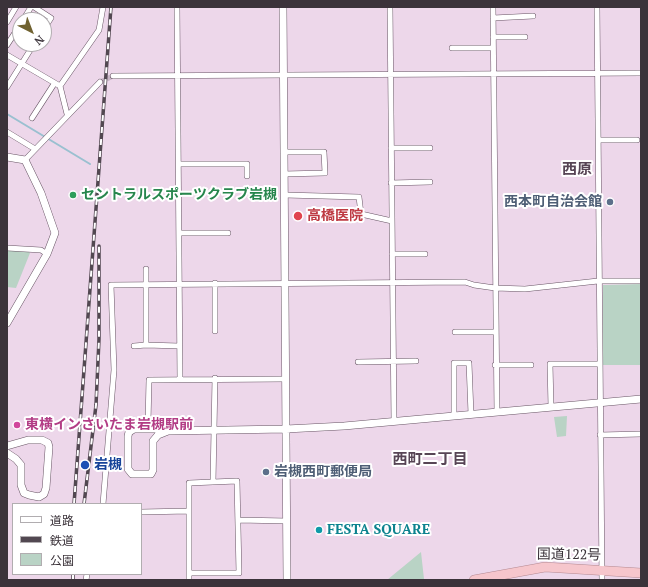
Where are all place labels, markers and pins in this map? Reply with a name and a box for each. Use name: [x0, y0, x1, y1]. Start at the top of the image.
place label: セントラルスポーツクラブ岩槻: [81, 187, 277, 203]
marker: セントラルスポーツクラブ岩槻: [68, 190, 78, 200]
place label: 西本町自治会館: [504, 194, 602, 210]
marker: 西本町自治会館: [605, 197, 615, 207]
place label: 高橋医院: [307, 208, 363, 224]
marker: 高橋医院: [292, 210, 304, 222]
place label: 東横インさいたま岩槻駅前: [25, 417, 193, 433]
marker: 東横インさいたま岩槻駅前: [12, 420, 22, 430]
place label: 岩槻: [94, 457, 122, 473]
marker: 岩槻: [79, 459, 91, 471]
place label: 岩槻西町郵便局: [274, 464, 372, 480]
marker: 岩槻西町郵便局: [261, 467, 271, 477]
place label: FESTA SQUARE: [327, 522, 430, 538]
marker: FESTA SQUARE: [314, 525, 324, 535]

